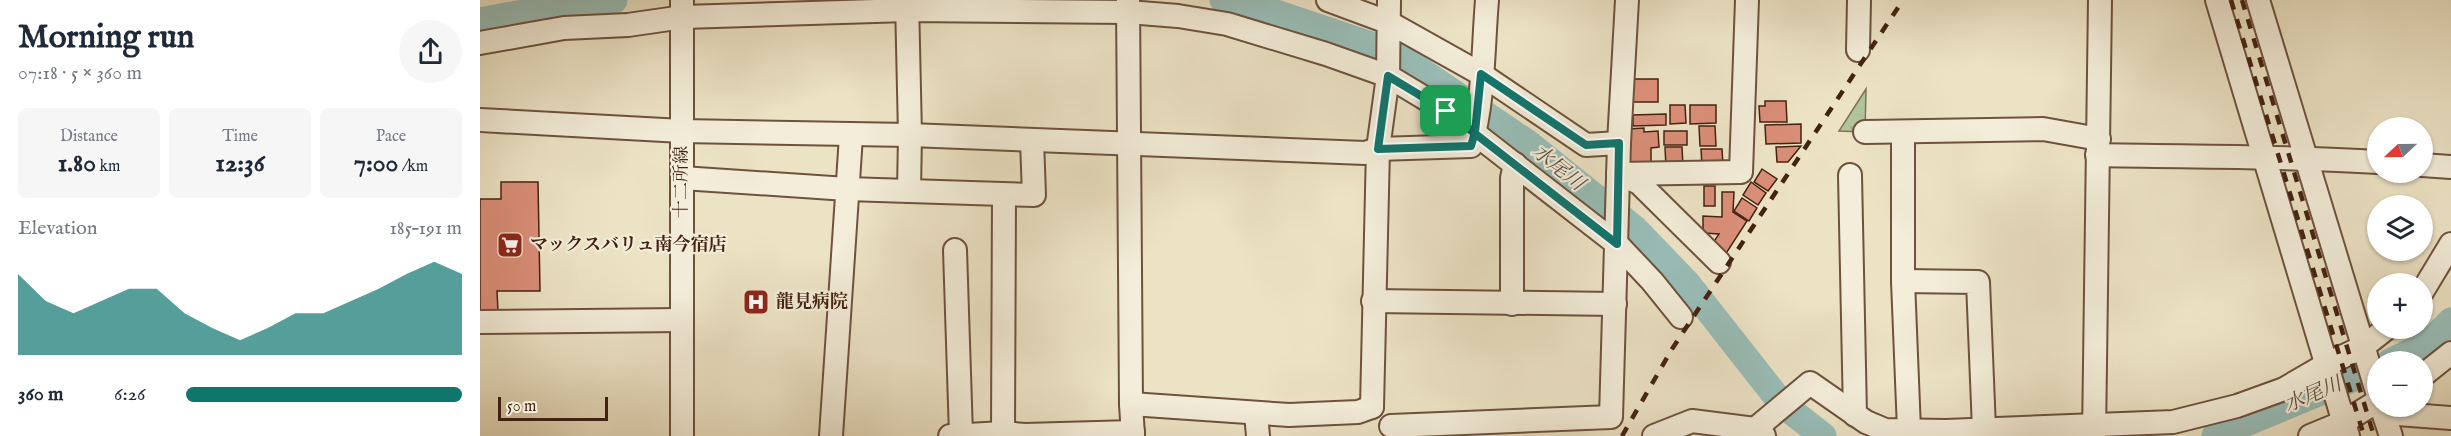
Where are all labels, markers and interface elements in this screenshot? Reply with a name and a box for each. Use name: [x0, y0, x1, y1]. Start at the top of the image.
text: Morning run: [18, 17, 194, 59]
button: share: [399, 20, 462, 83]
text: 07:18 · 5 × 360 m: [18, 61, 142, 86]
pin: [1420, 85, 1471, 136]
icon: arrive: [1429, 94, 1462, 127]
north arrow: [2367, 117, 2433, 183]
map controls: [2367, 117, 2433, 417]
text: Distance: [60, 127, 118, 147]
text: Time: [222, 127, 258, 147]
text: Pace: [376, 127, 406, 147]
water label: 水尾川: [1527, 139, 1591, 198]
street label: 十二所線: [671, 146, 694, 218]
text: 1.80: [58, 147, 96, 180]
text: 12:36: [215, 147, 265, 180]
text: 7:00: [354, 147, 398, 180]
text: km: [96, 157, 120, 177]
text: /km: [398, 157, 428, 177]
button: layers: [2367, 195, 2433, 261]
text: Elevation: [18, 216, 97, 241]
text: 185–191 m: [389, 216, 462, 241]
supermarket icon: マックスバリュ南今宿店: [495, 230, 525, 260]
place label: マックスバリュ南今宿店: [530, 234, 727, 257]
button: +: [2367, 273, 2433, 339]
hospital icon: 龍見病院: [741, 287, 771, 317]
place label: 龍見病院: [776, 291, 848, 314]
button: −: [2367, 351, 2433, 417]
water label: 水尾川: [2281, 371, 2347, 418]
text: 360 m: [18, 382, 64, 407]
text: 6:26: [114, 382, 146, 407]
scale bar: [498, 394, 608, 422]
text: 50 m: [507, 397, 536, 417]

